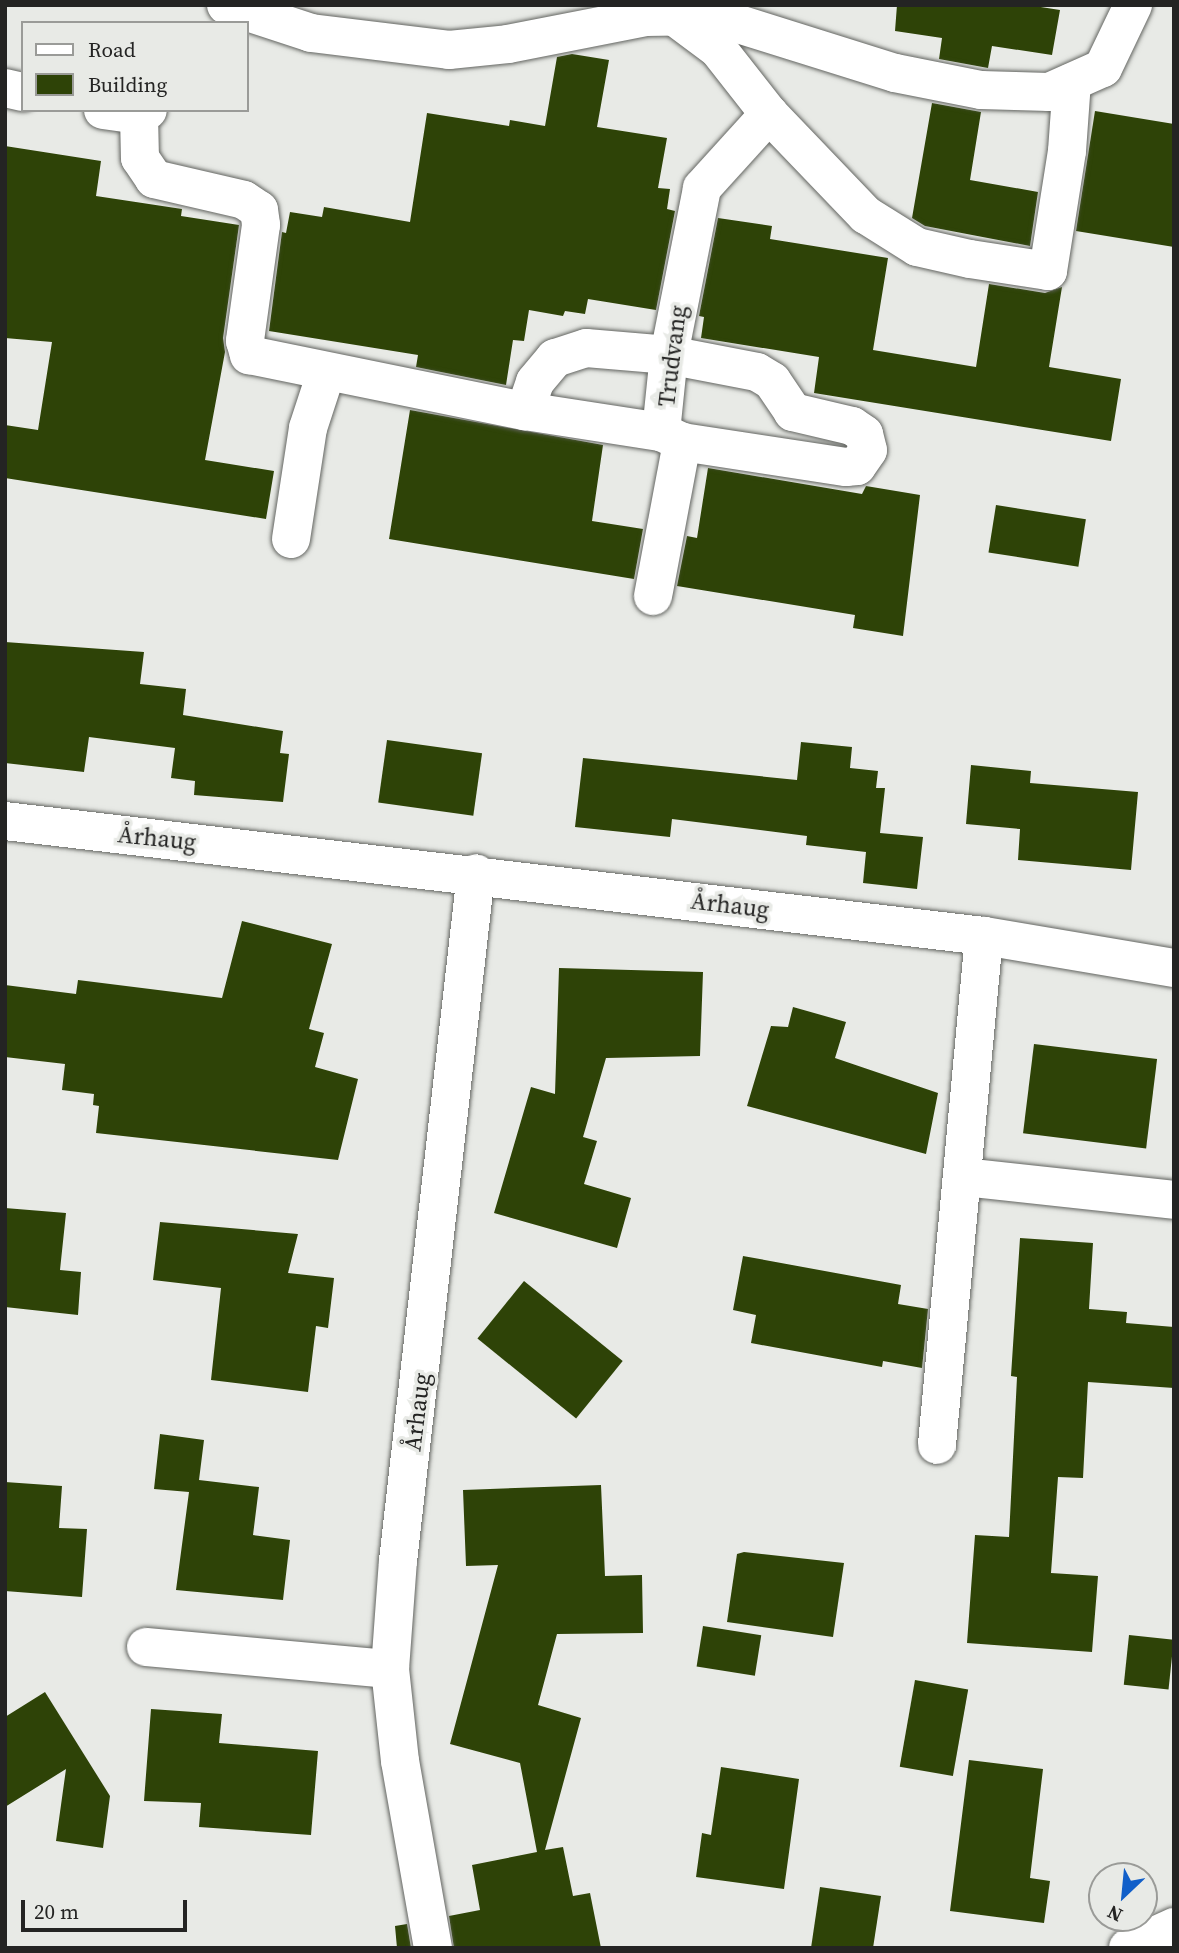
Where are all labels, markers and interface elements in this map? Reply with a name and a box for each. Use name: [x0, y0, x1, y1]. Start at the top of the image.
legend: [21, 21, 248, 112]
text: Road: [88, 35, 136, 64]
text: Building: [88, 70, 167, 99]
street label: Trudvang: [652, 304, 692, 408]
street label: Århaug: [116, 820, 198, 856]
street label: Århaug: [689, 886, 771, 924]
street label: Århaug: [398, 1371, 436, 1453]
north arrow: [1088, 1862, 1158, 1932]
scale bar: [24, 1886, 191, 1930]
text: 20 m: [34, 1897, 79, 1926]
text: N: [1103, 1899, 1127, 1929]

